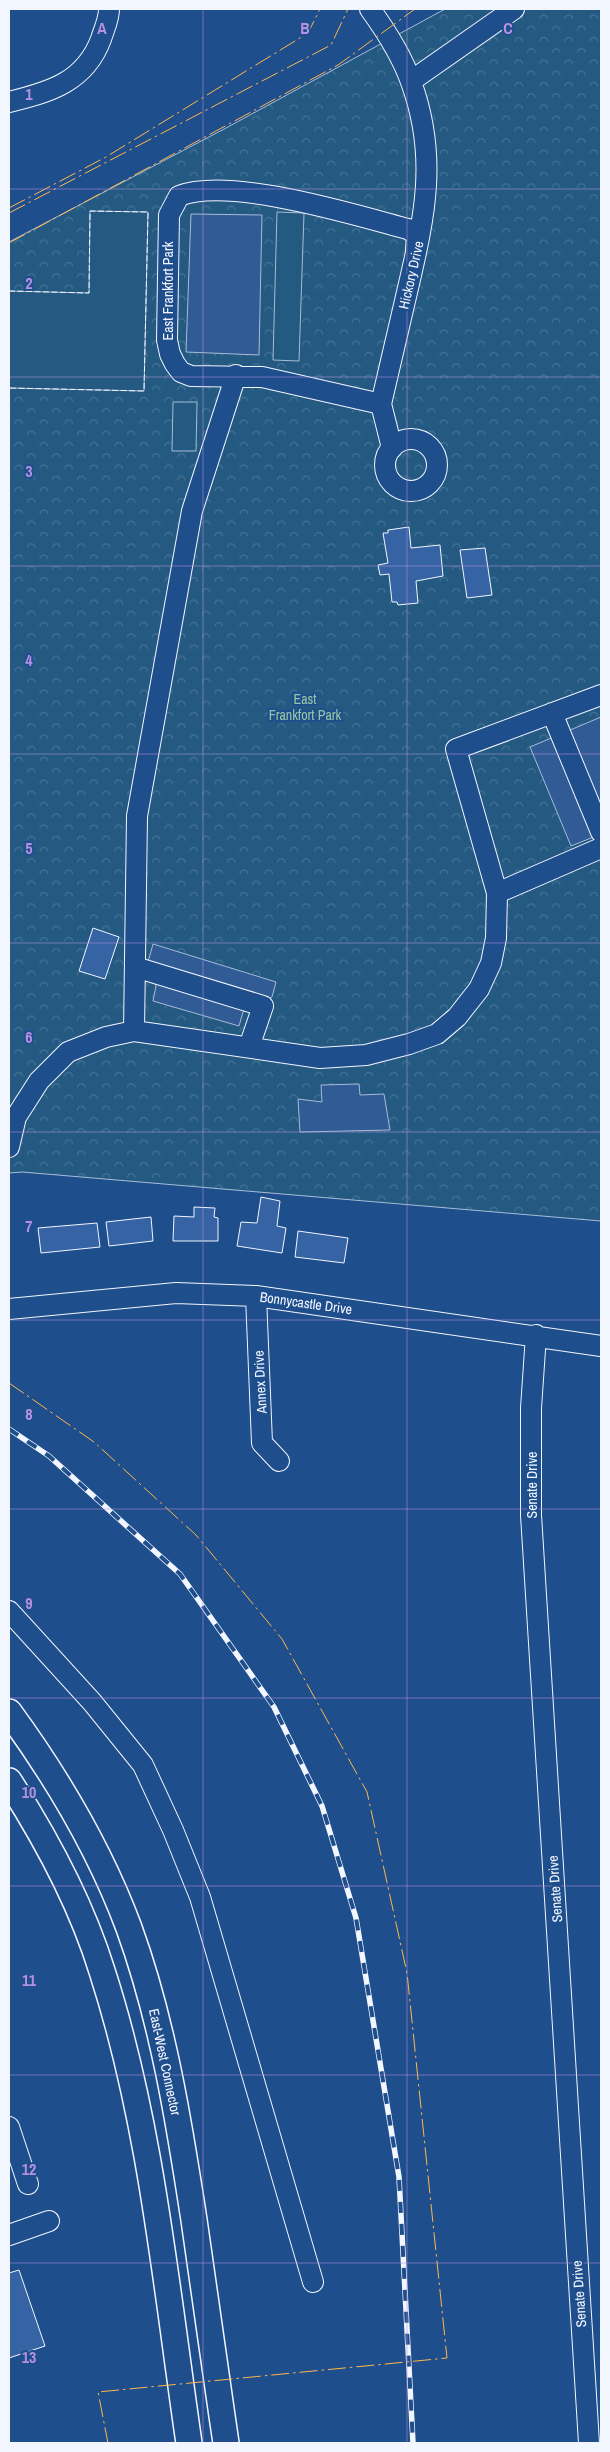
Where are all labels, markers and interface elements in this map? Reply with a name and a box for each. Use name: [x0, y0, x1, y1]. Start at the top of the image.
text: A: [97, 17, 107, 39]
text: B: [300, 17, 310, 39]
text: C: [503, 17, 513, 39]
text: 1: [25, 83, 33, 105]
street label: Hickory Drive: [394, 239, 428, 311]
street label: East Frankfort Park: [159, 241, 177, 340]
text: 2: [25, 272, 33, 294]
text: 3: [25, 460, 33, 482]
text: 4: [25, 649, 33, 671]
park label: East Frankfort Park: [269, 690, 342, 724]
text: 5: [25, 837, 33, 859]
text: 6: [25, 1026, 33, 1048]
text: 7: [25, 1215, 33, 1237]
street label: Bonnycastle Drive: [259, 1288, 353, 1318]
street label: Annex Drive: [249, 1350, 271, 1415]
text: 8: [25, 1403, 33, 1425]
street label: Senate Drive: [523, 1451, 541, 1519]
text: 9: [25, 1592, 33, 1614]
text: 10: [22, 1781, 36, 1803]
street label: Senate Drive: [544, 1855, 566, 1923]
text: 11: [22, 1969, 37, 1991]
street label: East-West Connector: [145, 2007, 185, 2117]
text: 12: [22, 2158, 36, 2180]
street label: Senate Drive: [568, 2260, 590, 2328]
text: 13: [22, 2346, 36, 2368]

